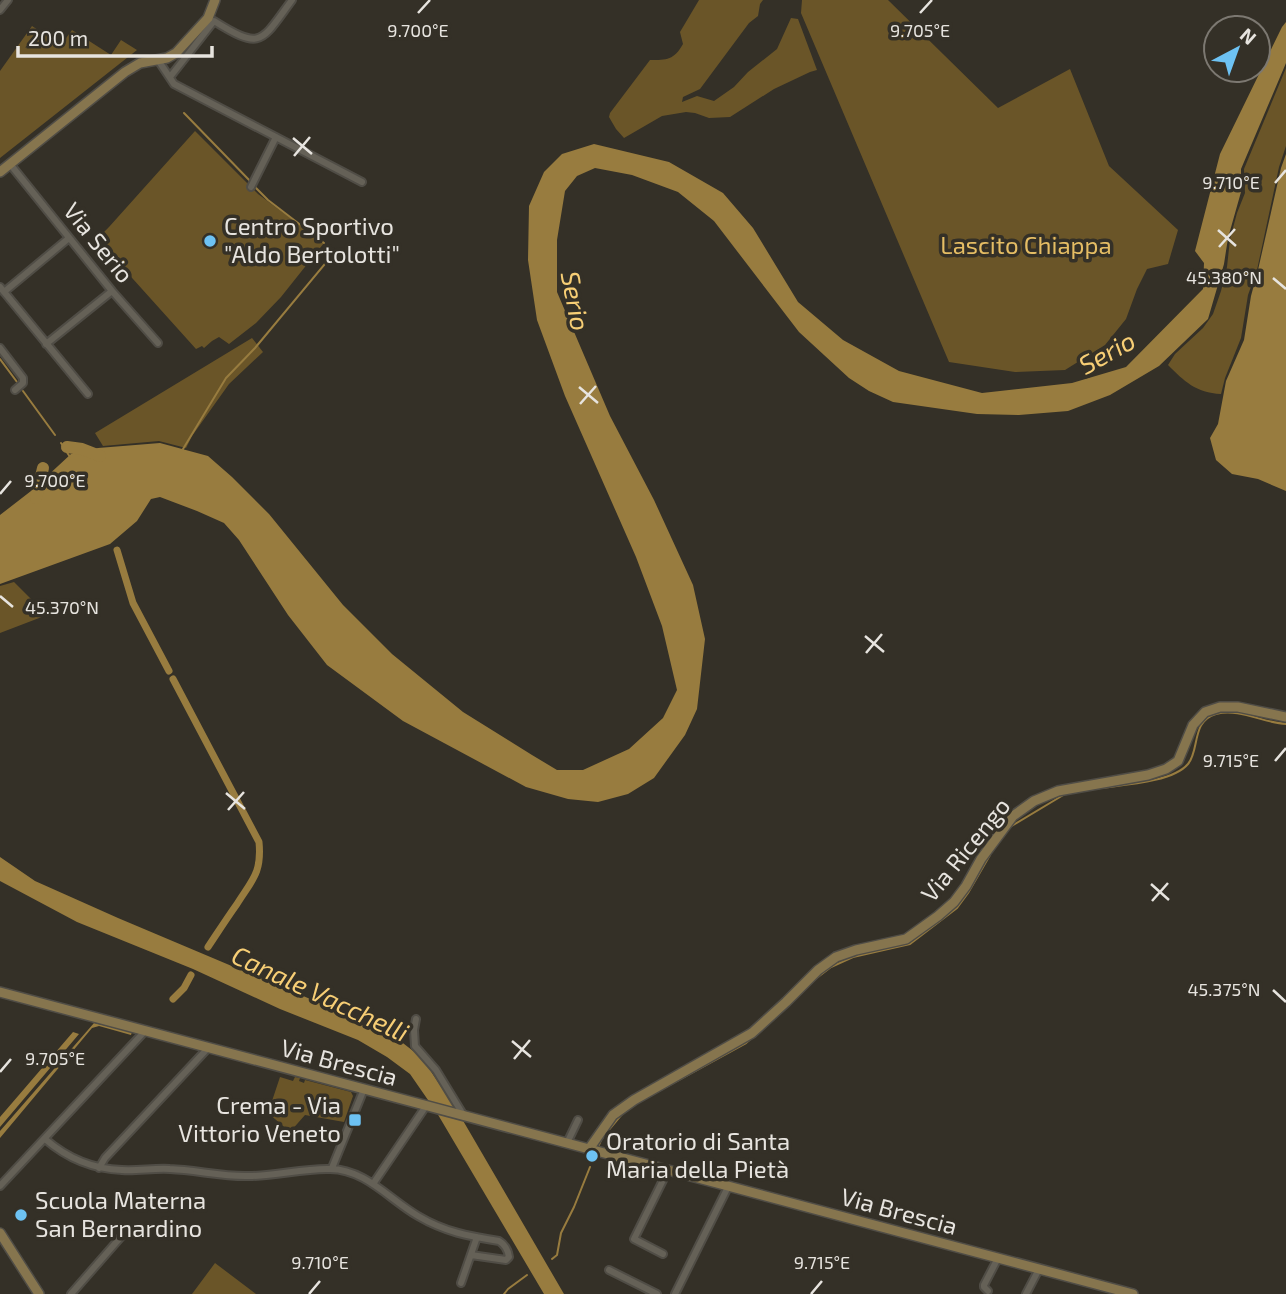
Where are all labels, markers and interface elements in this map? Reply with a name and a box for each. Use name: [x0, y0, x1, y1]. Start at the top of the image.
scale bar: [18, 14, 212, 58]
north arrow: [1202, 14, 1272, 84]
text: 9.700°E: [387, 19, 449, 41]
text: 9.705°E: [890, 19, 950, 41]
text: N: [1236, 23, 1261, 49]
text: 200 m: [28, 25, 88, 50]
text: 9.710°E: [1202, 171, 1260, 193]
street label: Via Serio: [58, 196, 140, 288]
place label: Centro Sportivo "Aldo Bertolotti": [224, 211, 400, 268]
park label: Lascito Chiappa: [940, 230, 1112, 259]
marker: Centro Sportivo "Aldo Bertolotti": [202, 233, 218, 249]
text: 45.380°N: [1186, 266, 1262, 288]
water label: Serio: [556, 268, 597, 333]
water label: Serio: [1073, 324, 1140, 380]
text: 9.700°E: [24, 469, 86, 491]
text: 45.370°N: [25, 596, 99, 618]
text: 9.715°E: [1203, 749, 1259, 771]
street label: Via Ricengo: [914, 791, 1015, 907]
water label: Canale Vacchelli: [227, 938, 414, 1047]
text: 45.375°N: [1188, 978, 1260, 1000]
street label: Via Brescia: [278, 1032, 401, 1091]
text: 9.705°E: [25, 1047, 85, 1069]
place label: Crema - Via Vittorio Veneto: [178, 1090, 341, 1147]
marker: Crema - Via Vittorio Veneto: [347, 1112, 363, 1128]
place label: Oratorio di Santa Maria della Pietà: [606, 1126, 790, 1183]
marker: Oratorio di Santa Maria della Pietà: [584, 1148, 600, 1164]
street label: Via Brescia: [838, 1181, 961, 1240]
place label: Scuola Materna San Bernardino: [35, 1185, 206, 1242]
marker: Scuola Materna San Bernardino: [13, 1207, 29, 1223]
text: 9.710°E: [291, 1251, 349, 1273]
text: 9.715°E: [794, 1251, 850, 1273]

